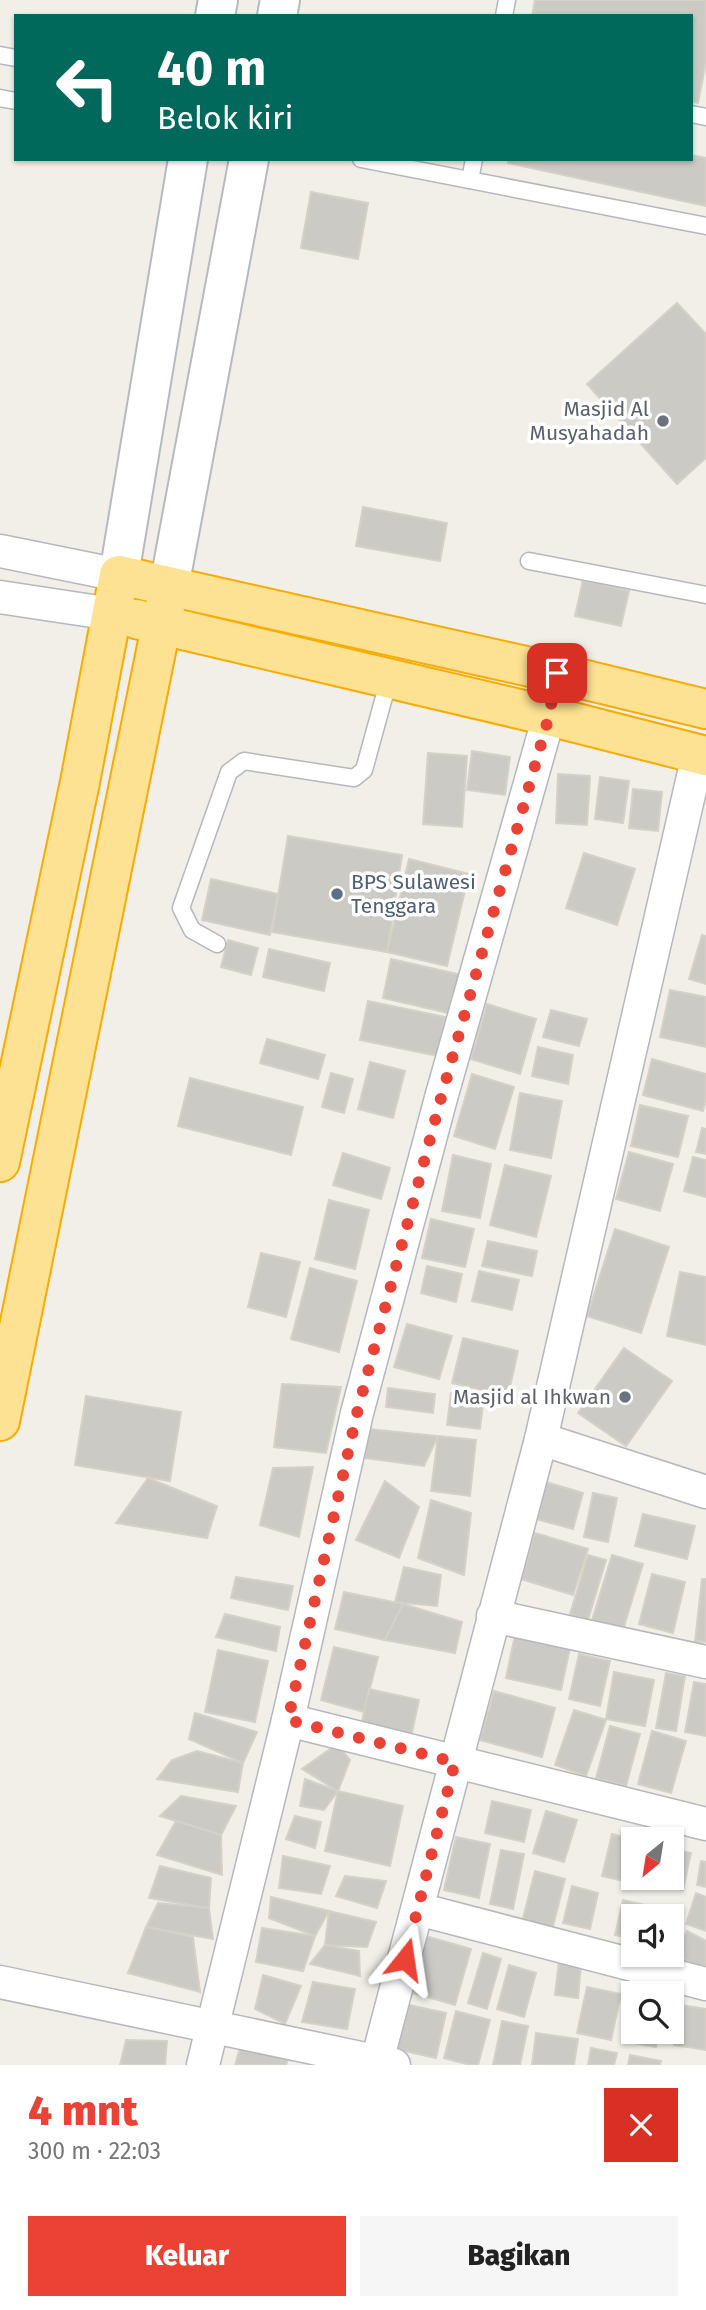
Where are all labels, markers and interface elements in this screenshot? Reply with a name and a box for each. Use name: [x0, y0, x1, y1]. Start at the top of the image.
text: 40 m: [157, 39, 266, 98]
icon: left: [42, 42, 133, 133]
text: Belok kiri: [157, 99, 293, 137]
place label: Masjid Al Musyahadah: [530, 396, 649, 446]
marker: Masjid Al Musyahadah: [655, 413, 671, 429]
pin: [527, 643, 587, 703]
icon: arrive: [538, 654, 576, 692]
place label: BPS Sulawesi Tenggara: [351, 869, 476, 919]
marker: BPS Sulawesi Tenggara: [329, 886, 345, 902]
place label: Masjid al Ihkwan: [453, 1384, 611, 1410]
marker: Masjid al Ihkwan: [617, 1389, 633, 1405]
north arrow: [621, 1827, 684, 1890]
map controls: [621, 1827, 684, 2044]
button: sound: [621, 1904, 684, 1967]
position arrow: [368, 1922, 442, 1996]
button: search: [621, 1981, 684, 2044]
text: 4 mnt: [28, 2086, 138, 2136]
button: close: [604, 2088, 678, 2162]
text: 300 m · 22:03: [28, 2137, 161, 2165]
button: Keluar: [28, 2216, 346, 2296]
button: Bagikan: [360, 2216, 678, 2296]

